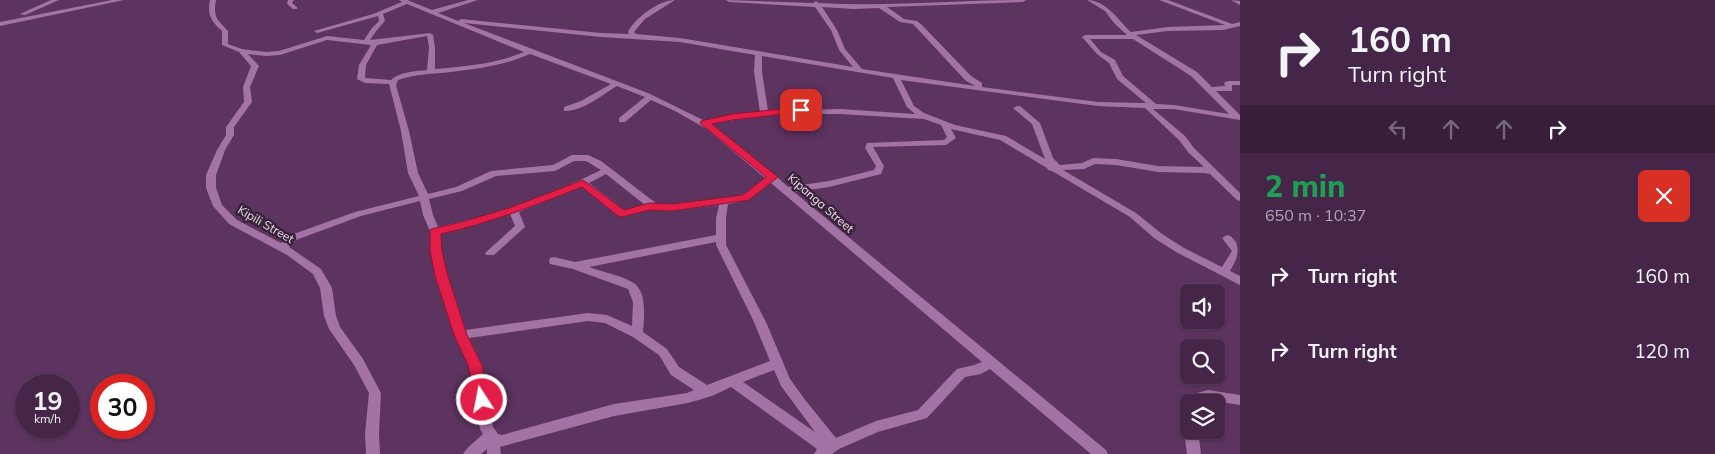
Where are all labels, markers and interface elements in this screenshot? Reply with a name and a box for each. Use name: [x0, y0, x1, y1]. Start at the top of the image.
text: 160 m: [1348, 17, 1452, 61]
icon: right: [1265, 20, 1330, 85]
text: Turn right: [1348, 60, 1446, 88]
pin: [780, 89, 822, 131]
icon: arrive: [787, 96, 815, 124]
icon: left: [1384, 115, 1412, 143]
icon: ahead: [1437, 115, 1465, 143]
icon: ahead: [1490, 115, 1518, 143]
icon: right: [1543, 115, 1571, 143]
text: 2 min: [1265, 167, 1345, 205]
street label: Kipanga Street: [785, 170, 857, 236]
button: close: [1638, 170, 1690, 222]
street label: Kipili Street: [235, 202, 297, 246]
text: 650 m · 10:37: [1265, 205, 1366, 225]
icon: right: [1265, 262, 1293, 290]
text: Turn right: [1308, 264, 1397, 288]
text: 160 m: [1634, 264, 1690, 288]
map controls: [1180, 284, 1225, 439]
button: sound: [1180, 284, 1225, 329]
icon: right: [1265, 337, 1293, 365]
button: search: [1180, 339, 1225, 384]
text: Turn right: [1308, 339, 1397, 363]
text: 120 m: [1634, 339, 1690, 363]
position arrow: [455, 373, 507, 425]
speed limit sign: 30: [90, 374, 155, 439]
text: 19: [32, 385, 63, 416]
button: layers: [1180, 394, 1225, 439]
text: km/h: [34, 411, 61, 426]

